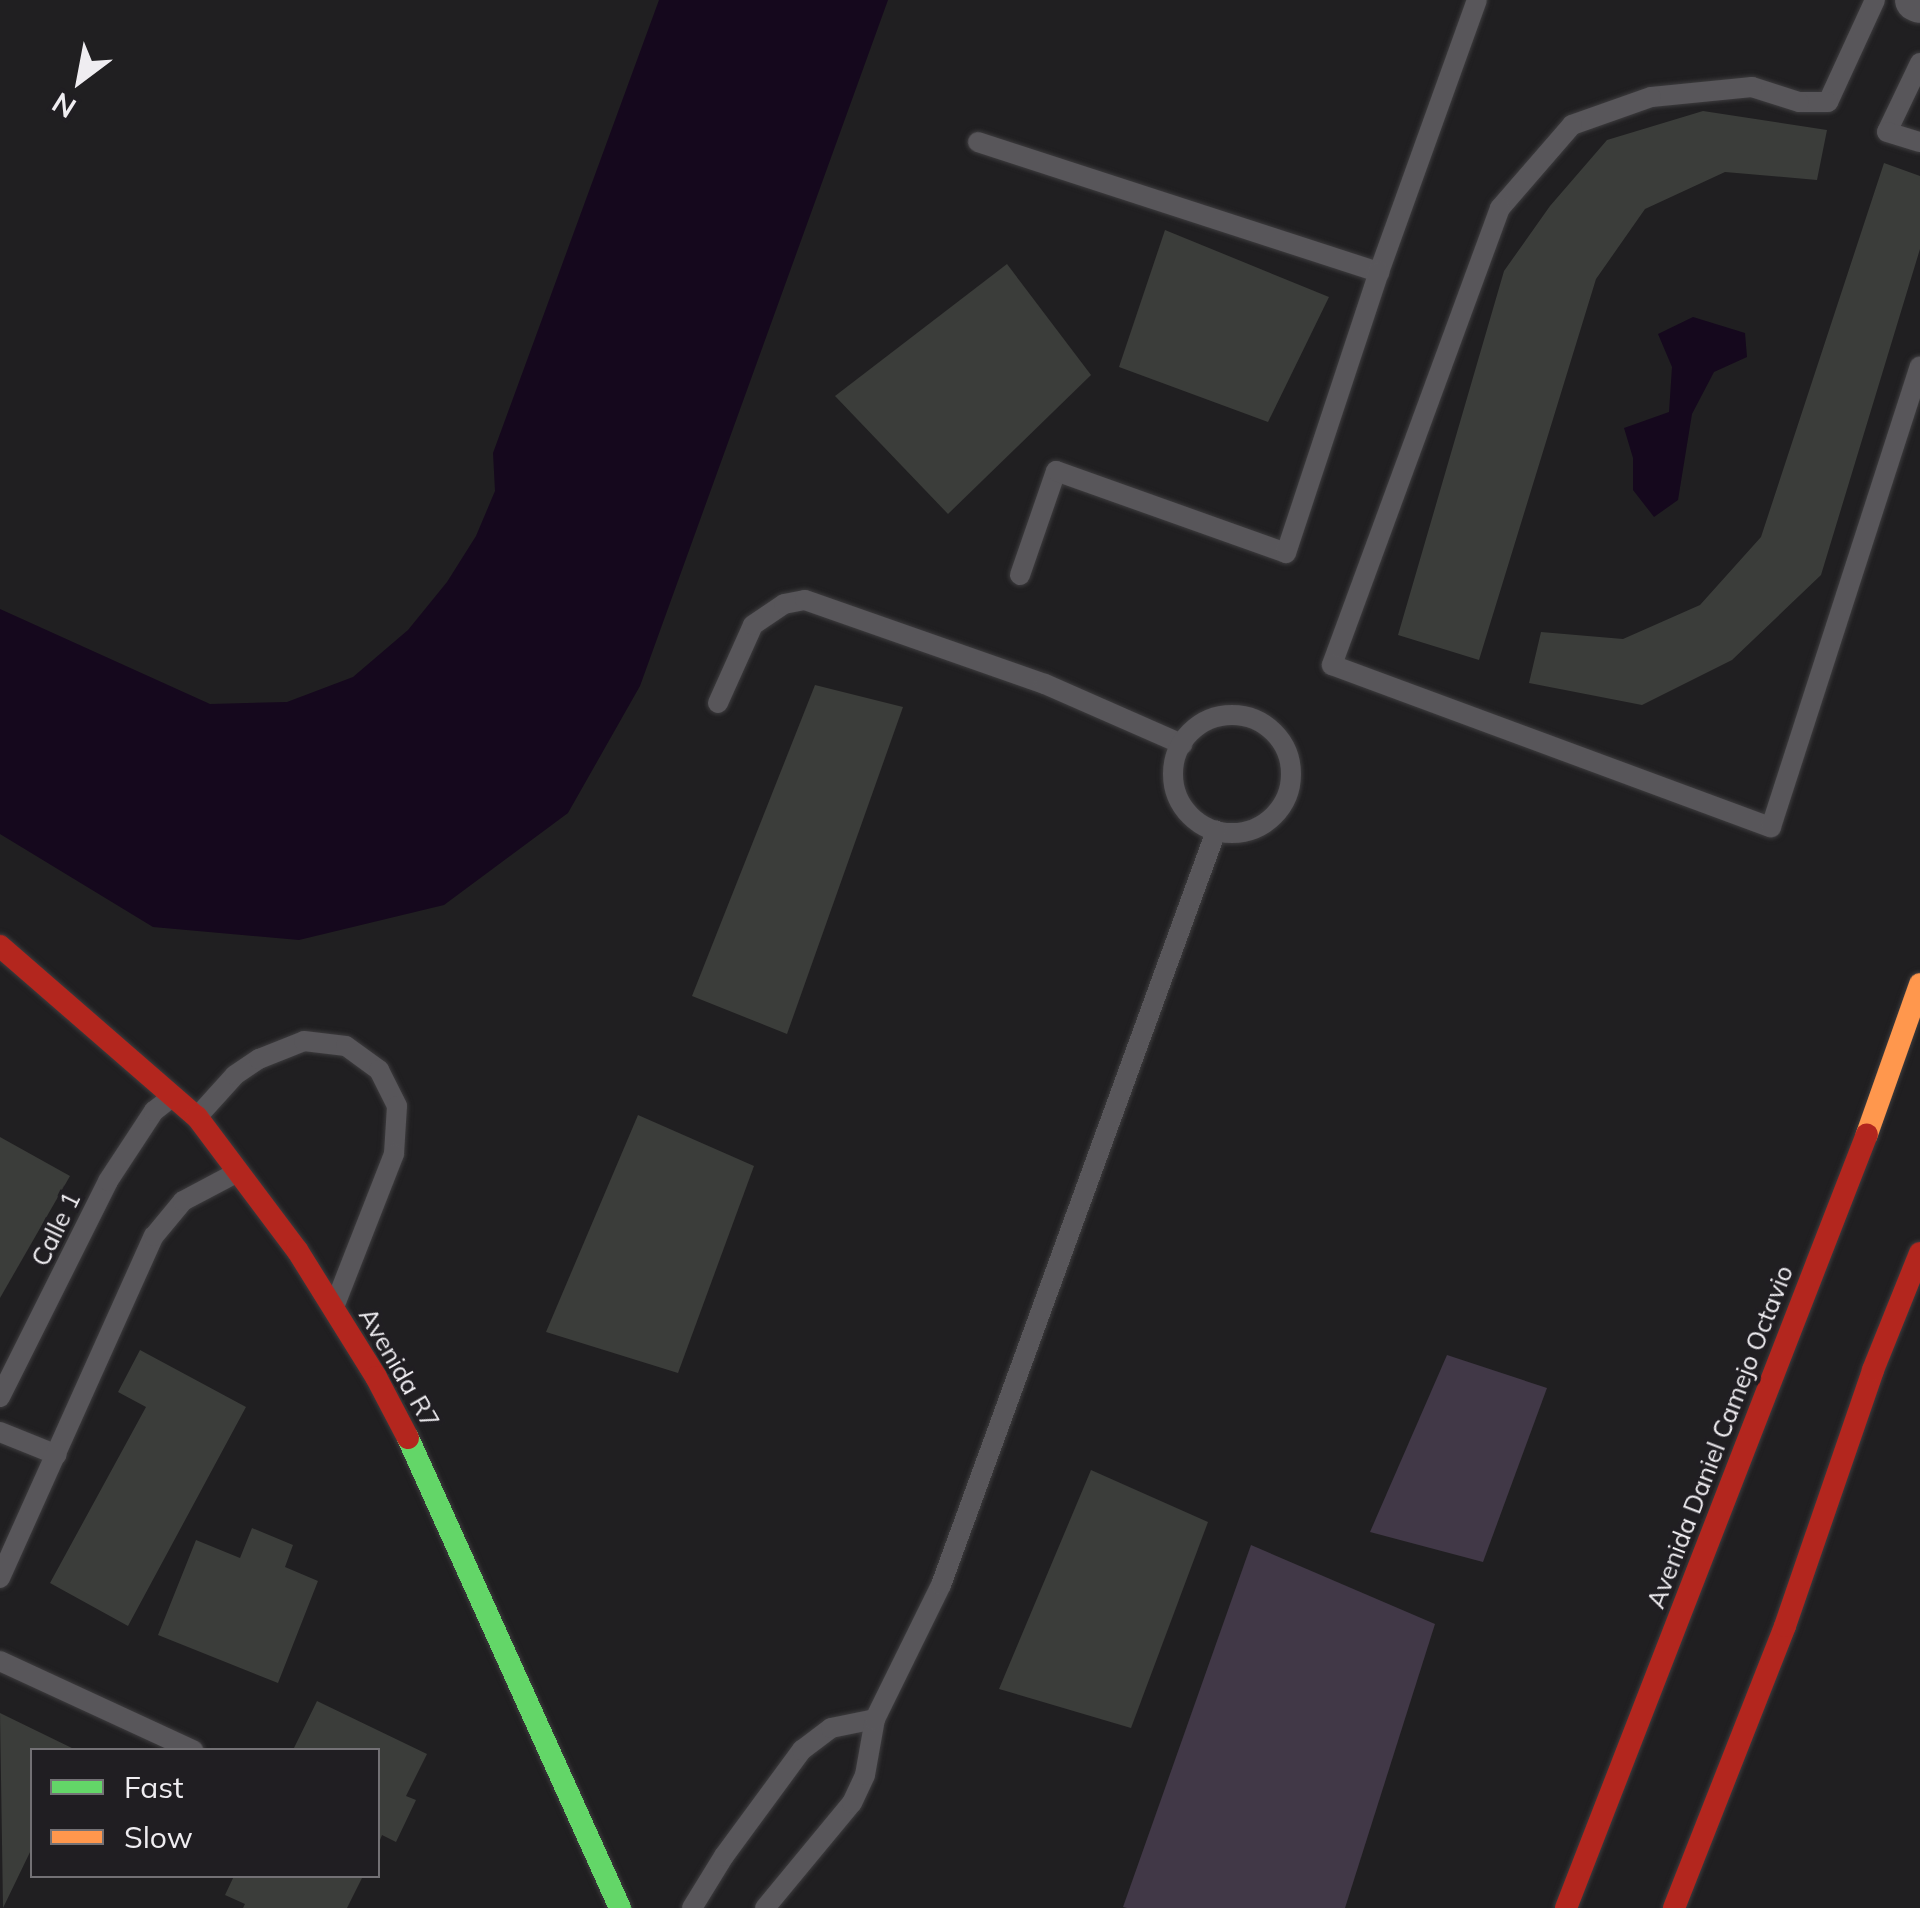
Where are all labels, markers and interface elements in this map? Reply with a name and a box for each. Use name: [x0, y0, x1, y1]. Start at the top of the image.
north arrow: [30, 30, 130, 130]
text: N: [46, 85, 82, 126]
street label: Calle 1: [25, 1187, 87, 1271]
street label: Avenida Daniel Camejo Octavio: [1641, 1261, 1799, 1613]
street label: Avenida R7: [353, 1303, 445, 1433]
legend: [30, 1748, 380, 1878]
text: Fast: [124, 1768, 184, 1806]
text: Slow: [124, 1818, 193, 1856]

